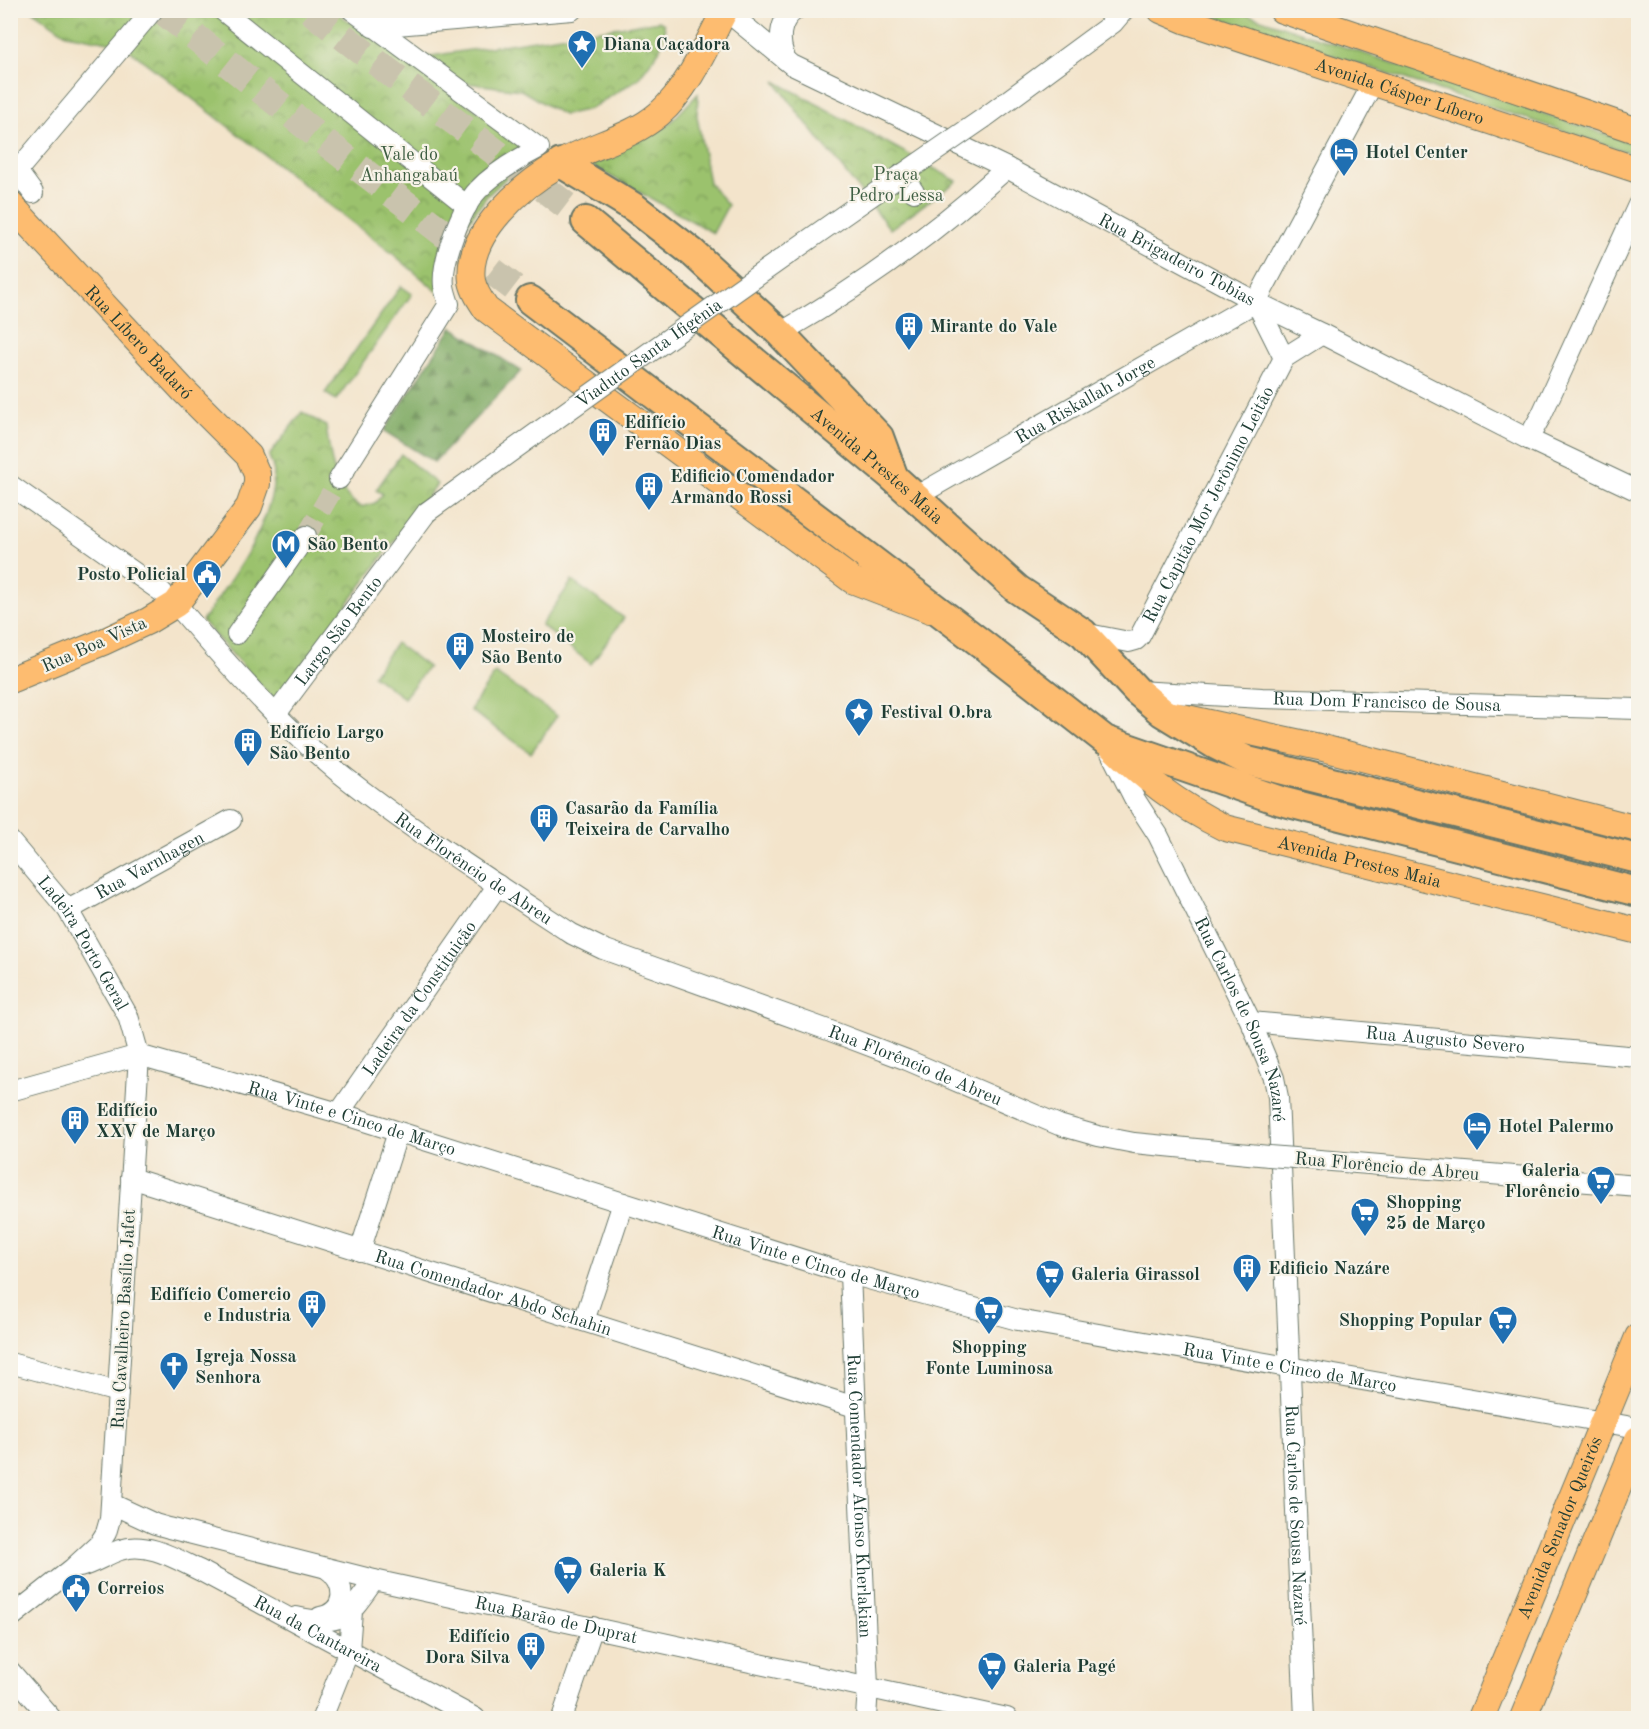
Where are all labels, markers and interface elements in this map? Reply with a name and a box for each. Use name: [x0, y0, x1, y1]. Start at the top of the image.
place icon: Diana Caçadora: [566, 28, 598, 70]
place label: Diana Caçadora: [603, 36, 730, 54]
street label: Avenida Cásper Líbero: [1312, 56, 1486, 128]
hotel icon: Hotel Center: [1328, 136, 1360, 178]
place label: Hotel Center: [1365, 144, 1468, 162]
park label: Vale do Anhangabaú: [360, 146, 458, 185]
park label: Praça Pedro Lessa: [848, 166, 944, 205]
street label: Rua Brigadeiro Tobias: [1095, 211, 1258, 310]
street label: Rua Líbero Badaró: [81, 283, 195, 404]
street label: Viaduto Santa Ifigênia: [573, 296, 726, 412]
building icon: Mirante do Vale: [893, 310, 925, 352]
place label: Mirante do Vale: [930, 318, 1058, 336]
street label: Rua Riskallah Jorge: [1013, 354, 1159, 448]
street label: Rua Capitão Mor Jerônimo Leitão: [1140, 384, 1278, 626]
street label: Avenida Prestes Maia: [807, 404, 946, 528]
place label: Edifício Fernão Dias: [624, 414, 721, 453]
building icon: Edifício Fernão Dias: [587, 416, 619, 458]
place label: Edificio Comendador Armando Rossi: [670, 468, 835, 507]
building icon: Edificio Comendador Armando Rossi: [633, 470, 665, 512]
metro station icon: São Bento: [270, 528, 302, 570]
place label: São Bento: [307, 536, 388, 554]
public building icon: Posto Policial: [191, 558, 223, 600]
place label: Posto Policial: [77, 566, 186, 584]
street label: Largo São Bento: [292, 573, 386, 689]
street label: Rua Boa Vista: [39, 614, 150, 676]
place label: Mosteiro de São Bento: [481, 628, 574, 667]
building icon: Mosteiro de São Bento: [444, 630, 476, 672]
street label: Rua Dom Francisco de Sousa: [1272, 690, 1501, 715]
place icon: Festival O.bra: [843, 696, 875, 738]
place label: Festival O.bra: [880, 704, 992, 722]
place label: Edifício Largo São Bento: [269, 724, 384, 763]
building icon: Edifício Largo São Bento: [232, 726, 264, 768]
place label: Casarão da Família Teixeira de Carvalho: [565, 800, 730, 839]
building icon: Casarão da Família Teixeira de Carvalho: [528, 802, 560, 844]
street label: Rua Florêncio de Abreu: [391, 810, 555, 929]
street label: Rua Varnhagen: [92, 829, 208, 903]
street label: Avenida Prestes Maia: [1275, 833, 1443, 892]
street label: Ladeira Porto Geral: [33, 873, 131, 1014]
street label: Rua Carlos de Sousa Nazaré: [1190, 914, 1287, 1122]
street label: Ladeira da Constituição: [360, 918, 480, 1080]
street label: Rua Florêncio de Abreu: [826, 1023, 1005, 1110]
street label: Rua Augusto Severo: [1365, 1024, 1526, 1057]
street label: Rua Vinte e Cinco de Março: [245, 1079, 458, 1159]
place label: Edifício XXV de Março: [96, 1102, 216, 1141]
building icon: Edifício XXV de Março: [59, 1104, 91, 1146]
hotel icon: Hotel Palermo: [1461, 1110, 1493, 1152]
place label: Hotel Palermo: [1498, 1118, 1614, 1136]
street label: Rua Florêncio de Abreu: [1294, 1150, 1480, 1184]
place label: Galeria Florêncio: [1504, 1162, 1580, 1201]
supermarket icon: Galeria Florêncio: [1585, 1164, 1617, 1206]
place label: Shopping 25 de Março: [1386, 1194, 1486, 1233]
supermarket icon: Shopping 25 de Março: [1349, 1196, 1381, 1238]
street label: Rua Cavalheiro Basílio Jafet: [109, 1208, 139, 1430]
street label: Rua Vinte e Cinco de Março: [709, 1223, 922, 1303]
street label: Rua Comendador Abdo Schahin: [372, 1248, 614, 1340]
building icon: Edificio Nazáre: [1231, 1252, 1263, 1294]
supermarket icon: Galeria Girassol: [1034, 1258, 1066, 1300]
place label: Edificio Nazáre: [1268, 1260, 1390, 1278]
place label: Galeria Girassol: [1071, 1266, 1200, 1284]
place label: Edifício Comercio e Industria: [150, 1286, 291, 1325]
building icon: Edifício Comercio e Industria: [296, 1288, 328, 1330]
supermarket icon: Shopping Fonte Luminosa: [973, 1294, 1005, 1336]
supermarket icon: Shopping Popular: [1487, 1304, 1519, 1346]
place label: Shopping Popular: [1339, 1312, 1482, 1330]
place label: Shopping Fonte Luminosa: [925, 1339, 1053, 1378]
street label: Rua Vinte e Cinco de Março: [1181, 1341, 1398, 1396]
place label: Igreja Nossa Senhora: [195, 1348, 297, 1387]
church icon: Igreja Nossa Senhora: [158, 1350, 190, 1392]
street label: Rua Comendador Afonso Kherlakian: [843, 1353, 874, 1639]
street label: Rua Carlos de Sousa Nazaré: [1281, 1404, 1309, 1626]
street label: Avenida Senador Queirós: [1515, 1434, 1606, 1622]
supermarket icon: Galeria K: [552, 1554, 584, 1596]
place label: Galeria K: [589, 1562, 666, 1580]
public building icon: Correios: [60, 1572, 92, 1614]
place label: Correios: [97, 1580, 164, 1598]
street label: Rua da Cantareira: [250, 1593, 385, 1676]
street label: Rua Barão de Duprat: [473, 1594, 639, 1647]
place label: Edifício Dora Silva: [425, 1628, 510, 1667]
building icon: Edifício Dora Silva: [515, 1630, 547, 1672]
supermarket icon: Galeria Pagé: [976, 1650, 1008, 1692]
place label: Galeria Pagé: [1013, 1658, 1116, 1676]

